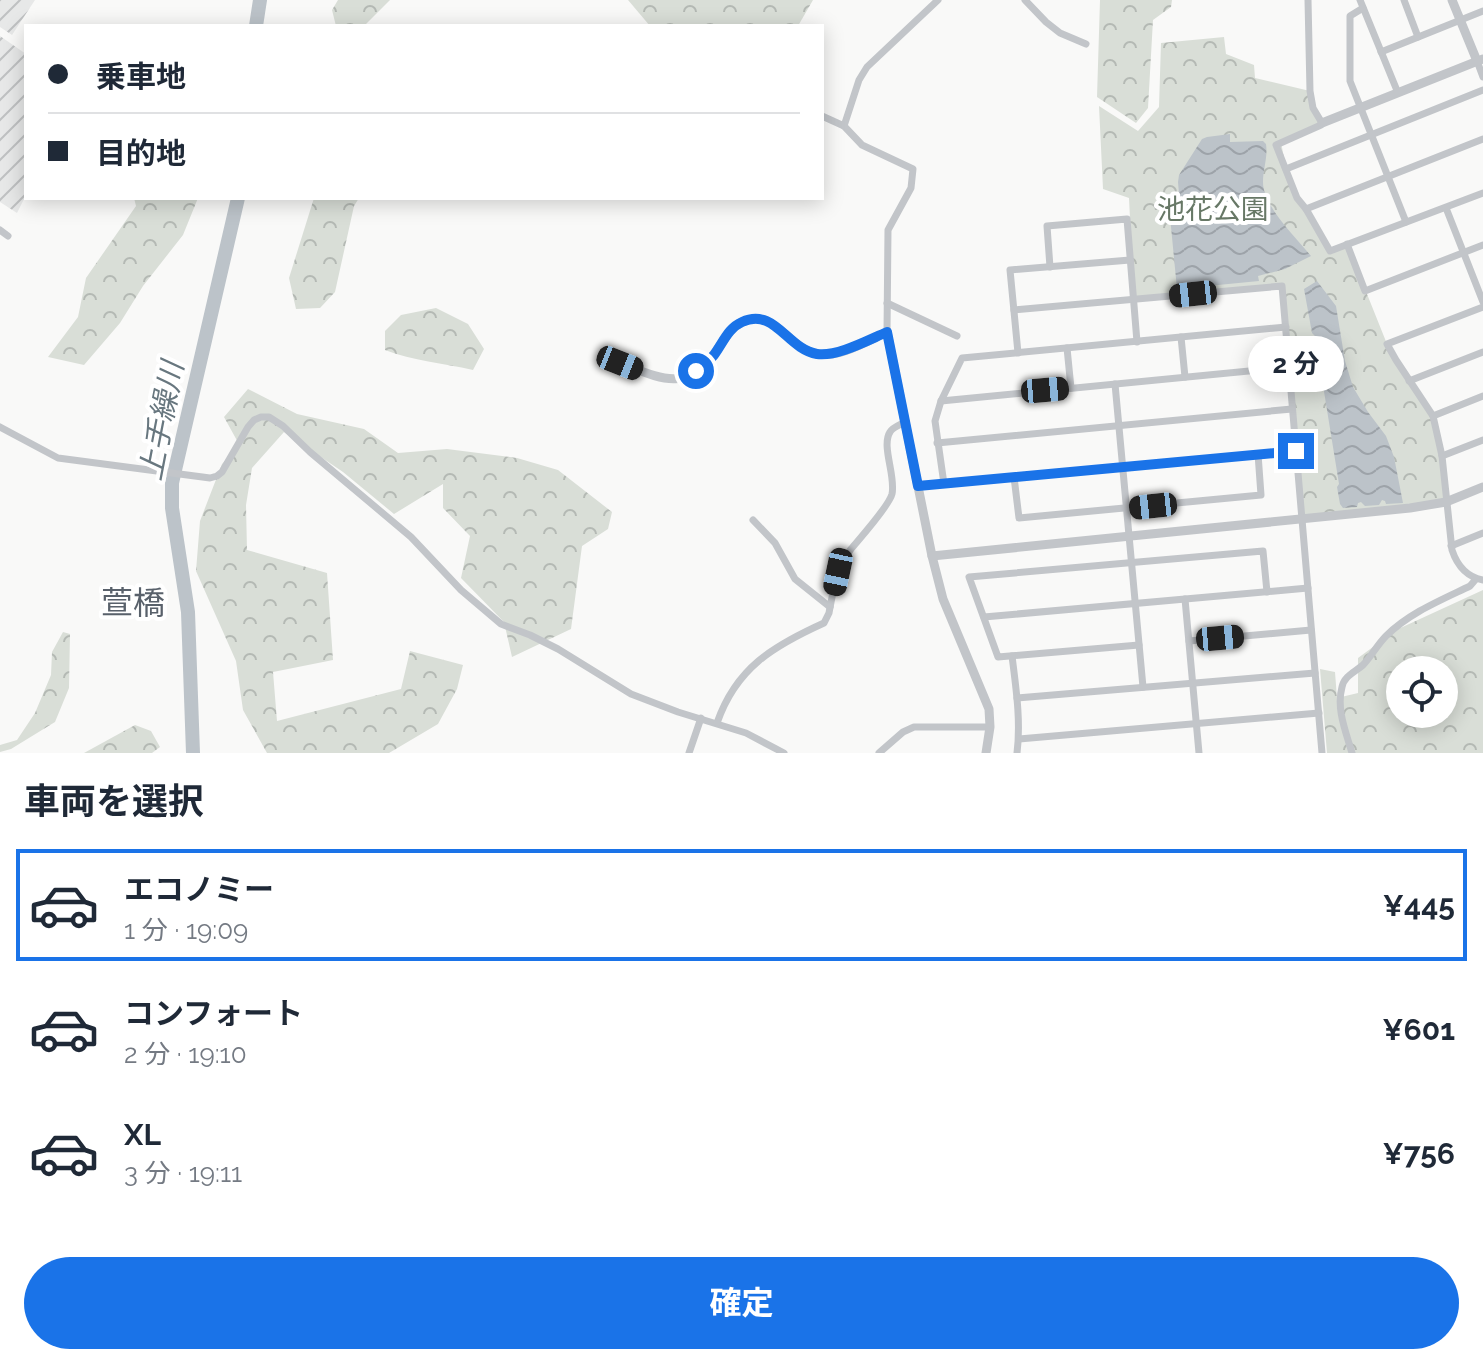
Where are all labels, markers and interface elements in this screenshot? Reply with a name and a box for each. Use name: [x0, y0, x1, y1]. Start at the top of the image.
text: 乗車地: [96, 59, 186, 94]
text: 目的地: [96, 136, 186, 171]
park label: 池花公園: [1157, 193, 1269, 226]
car: [1168, 280, 1218, 308]
callout: 2 分: [1248, 335, 1344, 391]
car: [593, 343, 647, 383]
text: 2 分: [1273, 349, 1319, 379]
route start: [678, 353, 714, 389]
water label: 上手繰川: [133, 356, 191, 483]
car: [1020, 376, 1070, 404]
route end: [1278, 433, 1314, 469]
car: [1128, 492, 1178, 520]
car: [821, 546, 855, 598]
district label: 萱橋: [101, 584, 165, 621]
car: [1195, 624, 1245, 652]
map controls: [1386, 656, 1458, 728]
button: locate: [1386, 656, 1458, 728]
text: 車両を選択: [24, 780, 204, 822]
icon: car: [28, 869, 100, 941]
text: エコノミー: [124, 872, 274, 907]
text: ¥445: [1383, 888, 1455, 923]
text: 1 分 · 19:09: [124, 915, 248, 945]
icon: car: [28, 993, 100, 1065]
text: コンフォート: [124, 996, 303, 1031]
text: ¥601: [1382, 1012, 1455, 1047]
text: 2 分 · 19:10: [124, 1039, 247, 1069]
icon: car: [28, 1117, 100, 1189]
text: XL: [124, 1117, 161, 1152]
text: ¥756: [1382, 1136, 1455, 1171]
text: 3 分 · 19:11: [124, 1158, 242, 1188]
button: 確定: [24, 1257, 1459, 1349]

